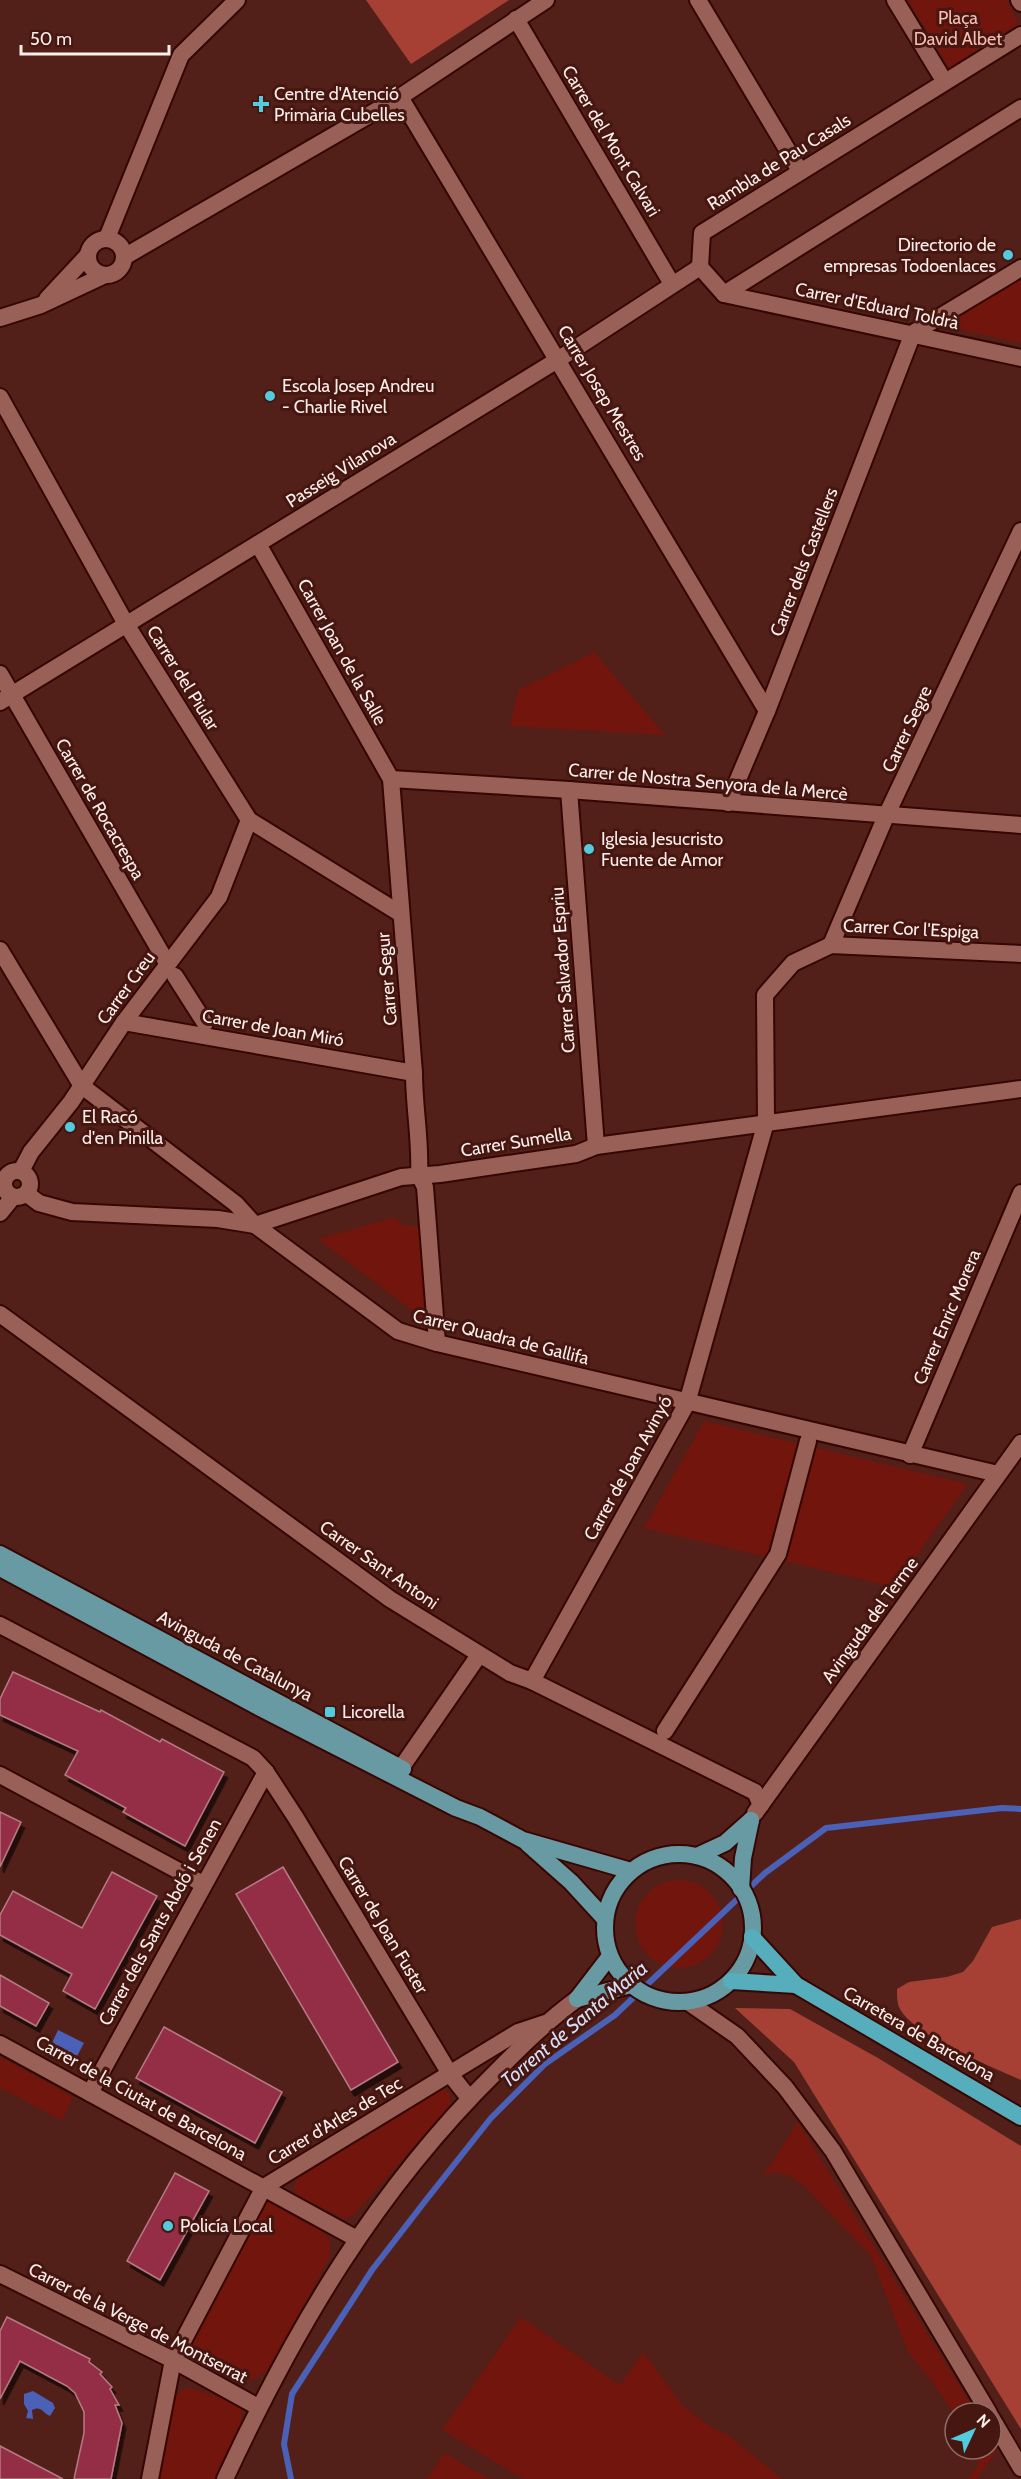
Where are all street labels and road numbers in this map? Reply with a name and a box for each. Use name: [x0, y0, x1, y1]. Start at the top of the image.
street label: Carrer del Mont Calvari: [557, 61, 665, 221]
street label: Rambla de Pau Casals: [703, 109, 855, 215]
street label: Carrer d'Eduard Toldrà: [793, 278, 961, 334]
street label: Carrer Josep Mestres: [553, 321, 651, 465]
street label: Passeig Vilanova: [282, 427, 400, 513]
street label: Carrer dels Castellers: [765, 484, 843, 640]
street label: Carrer Joan de la Salle: [293, 575, 391, 729]
street label: Carrer del Piular: [142, 622, 224, 735]
street label: Carrer Segre: [877, 682, 937, 776]
street label: Carrer de Rocacrespa: [51, 735, 150, 884]
street label: Carrer de Nostra Senyora de la Mercè: [567, 759, 849, 805]
street label: Carrer Salvador Espriu: [546, 886, 580, 1054]
street label: Carrer Cor l'Espiga: [842, 914, 980, 944]
street label: Carrer Segur: [372, 931, 402, 1027]
street label: Carrer Creu: [92, 947, 160, 1029]
street label: Carrer de Joan Miró: [200, 1005, 346, 1051]
street label: Carrer Sumella: [459, 1122, 573, 1162]
street label: Carrer Enric Morera: [909, 1246, 986, 1388]
street label: Carrer Quadra de Gallifa: [411, 1304, 592, 1370]
street label: Carrer de Joan Avinyó: [579, 1392, 677, 1544]
street label: Carrer Sant Antoni: [315, 1516, 443, 1614]
street label: Avinguda del Terme: [817, 1553, 923, 1687]
street label: Avinguda de Catalunya: [154, 1606, 317, 1706]
street label: Carrer dels Sants Abdó i Senen: [94, 1815, 226, 2029]
street label: Carrer de Joan Fuster: [333, 1852, 433, 1998]
street label: Carretera de Barcelona: [839, 1982, 999, 2087]
street label: Carrer de la Ciutat de Barcelona: [32, 2031, 251, 2165]
street label: Carrer d'Arles de Tec: [264, 2072, 406, 2170]
street label: Carrer de la Verge de Montserrat: [25, 2258, 251, 2388]

